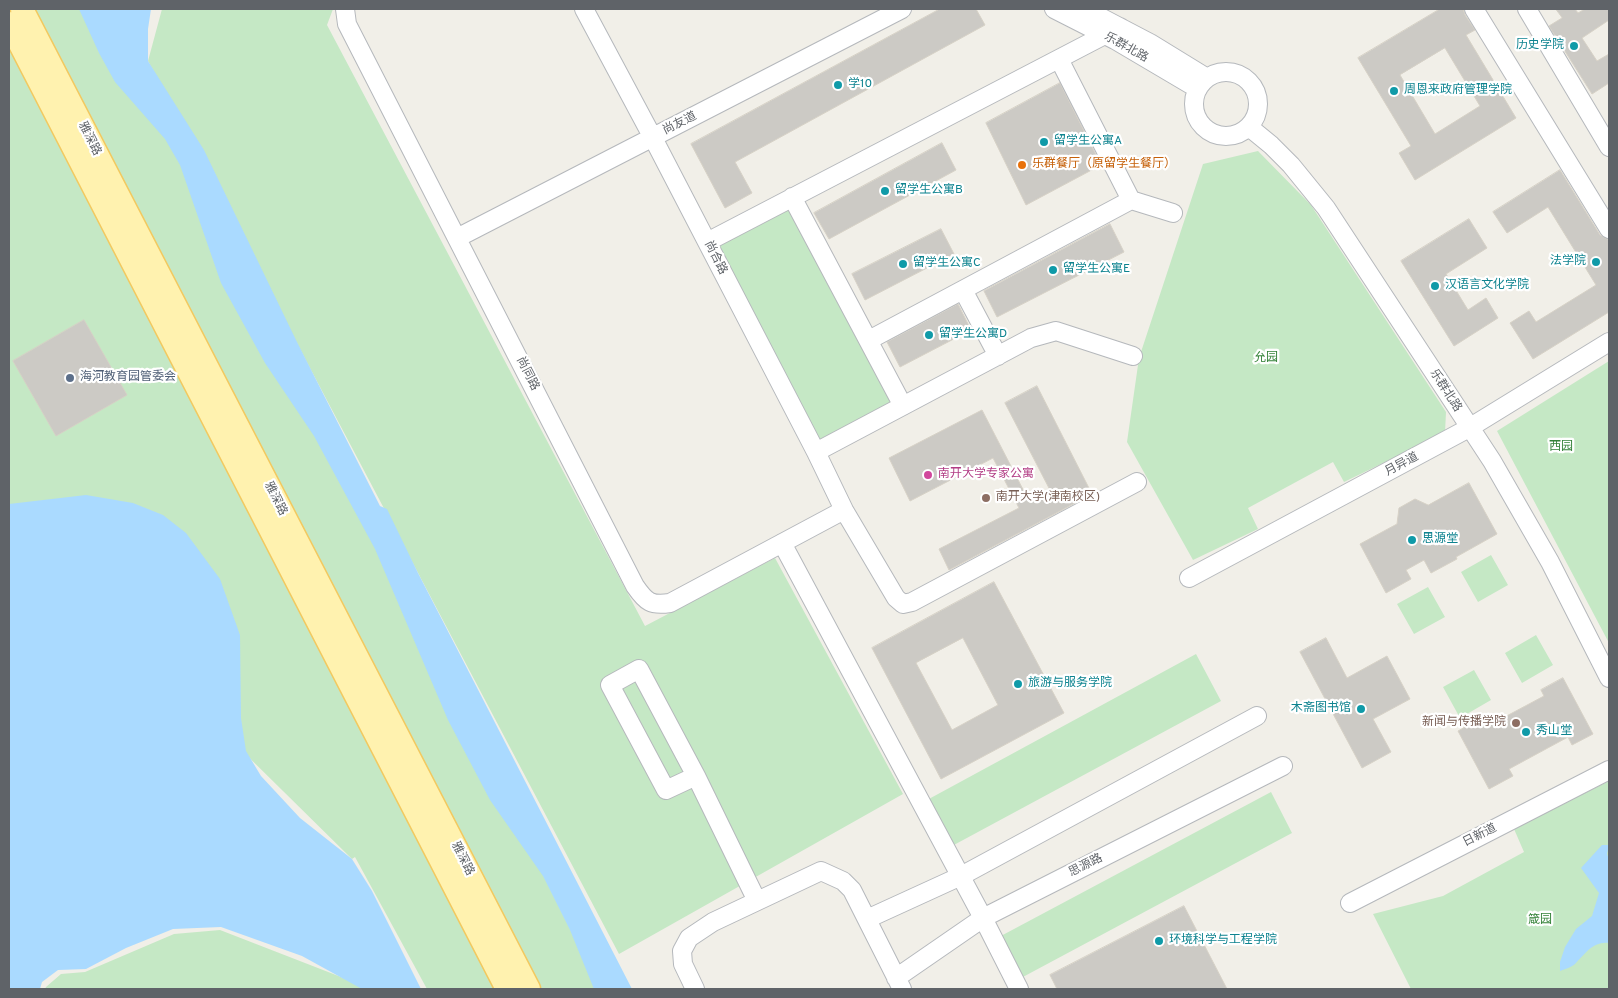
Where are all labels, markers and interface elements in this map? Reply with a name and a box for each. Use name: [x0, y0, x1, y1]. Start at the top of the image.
street label: 乐群北路: [1102, 30, 1150, 66]
place label: 历史学院: [1516, 39, 1564, 53]
marker: 历史学院: [1568, 40, 1580, 52]
place label: 学10: [848, 78, 872, 92]
marker: 学10: [832, 79, 844, 91]
place label: 周恩来政府管理学院: [1404, 84, 1512, 98]
marker: 周恩来政府管理学院: [1388, 85, 1400, 97]
street label: 尚友道: [661, 109, 699, 139]
street label: 雅深路: [74, 120, 104, 158]
place label: 留学生公寓A: [1054, 135, 1122, 149]
marker: 留学生公寓A: [1038, 136, 1050, 148]
place label: 乐群餐厅（原留学生餐厅）: [1032, 158, 1176, 172]
marker: 乐群餐厅（原留学生餐厅）: [1016, 159, 1028, 171]
place label: 留学生公寓B: [895, 184, 963, 198]
marker: 留学生公寓B: [879, 185, 891, 197]
street label: 尚合路: [700, 239, 730, 277]
place label: 法学院: [1550, 255, 1586, 269]
marker: 法学院: [1590, 256, 1602, 268]
place label: 留学生公寓C: [913, 257, 981, 271]
marker: 留学生公寓C: [897, 258, 909, 270]
place label: 留学生公寓E: [1063, 263, 1130, 277]
marker: 留学生公寓E: [1047, 264, 1059, 276]
place label: 汉语言文化学院: [1445, 279, 1529, 293]
marker: 汉语言文化学院: [1429, 280, 1441, 292]
place label: 留学生公寓D: [939, 328, 1007, 342]
marker: 留学生公寓D: [923, 329, 935, 341]
park label: 允园: [1254, 352, 1278, 366]
street label: 尚同路: [512, 355, 542, 393]
street label: 乐群北路: [1426, 367, 1464, 415]
place label: 海河教育园管委会: [80, 371, 176, 385]
marker: 海河教育园管委会: [64, 372, 76, 384]
park label: 西园: [1549, 441, 1573, 455]
street label: 月异道: [1383, 450, 1421, 480]
place label: 南开大学专家公寓: [938, 468, 1034, 482]
marker: 南开大学专家公寓: [922, 469, 934, 481]
street label: 雅深路: [260, 480, 290, 518]
place label: 南开大学(津南校区): [996, 491, 1100, 505]
marker: 南开大学(津南校区): [980, 492, 992, 504]
place label: 思源堂: [1422, 533, 1458, 547]
marker: 思源堂: [1406, 534, 1418, 546]
place label: 旅游与服务学院: [1028, 677, 1112, 691]
marker: 旅游与服务学院: [1012, 678, 1024, 690]
place label: 木斋图书馆: [1291, 702, 1351, 716]
marker: 木斋图书馆: [1355, 703, 1367, 715]
place label: 新闻与传播学院: [1422, 716, 1506, 730]
marker: 新闻与传播学院: [1510, 717, 1522, 729]
place label: 秀山堂: [1536, 725, 1572, 739]
marker: 秀山堂: [1520, 726, 1532, 738]
street label: 日新道: [1461, 821, 1499, 851]
street label: 雅深路: [447, 840, 477, 878]
street label: 思源路: [1067, 851, 1105, 881]
park label: 箴园: [1528, 914, 1552, 928]
place label: 环境科学与工程学院: [1169, 934, 1277, 948]
marker: 环境科学与工程学院: [1153, 935, 1165, 947]

